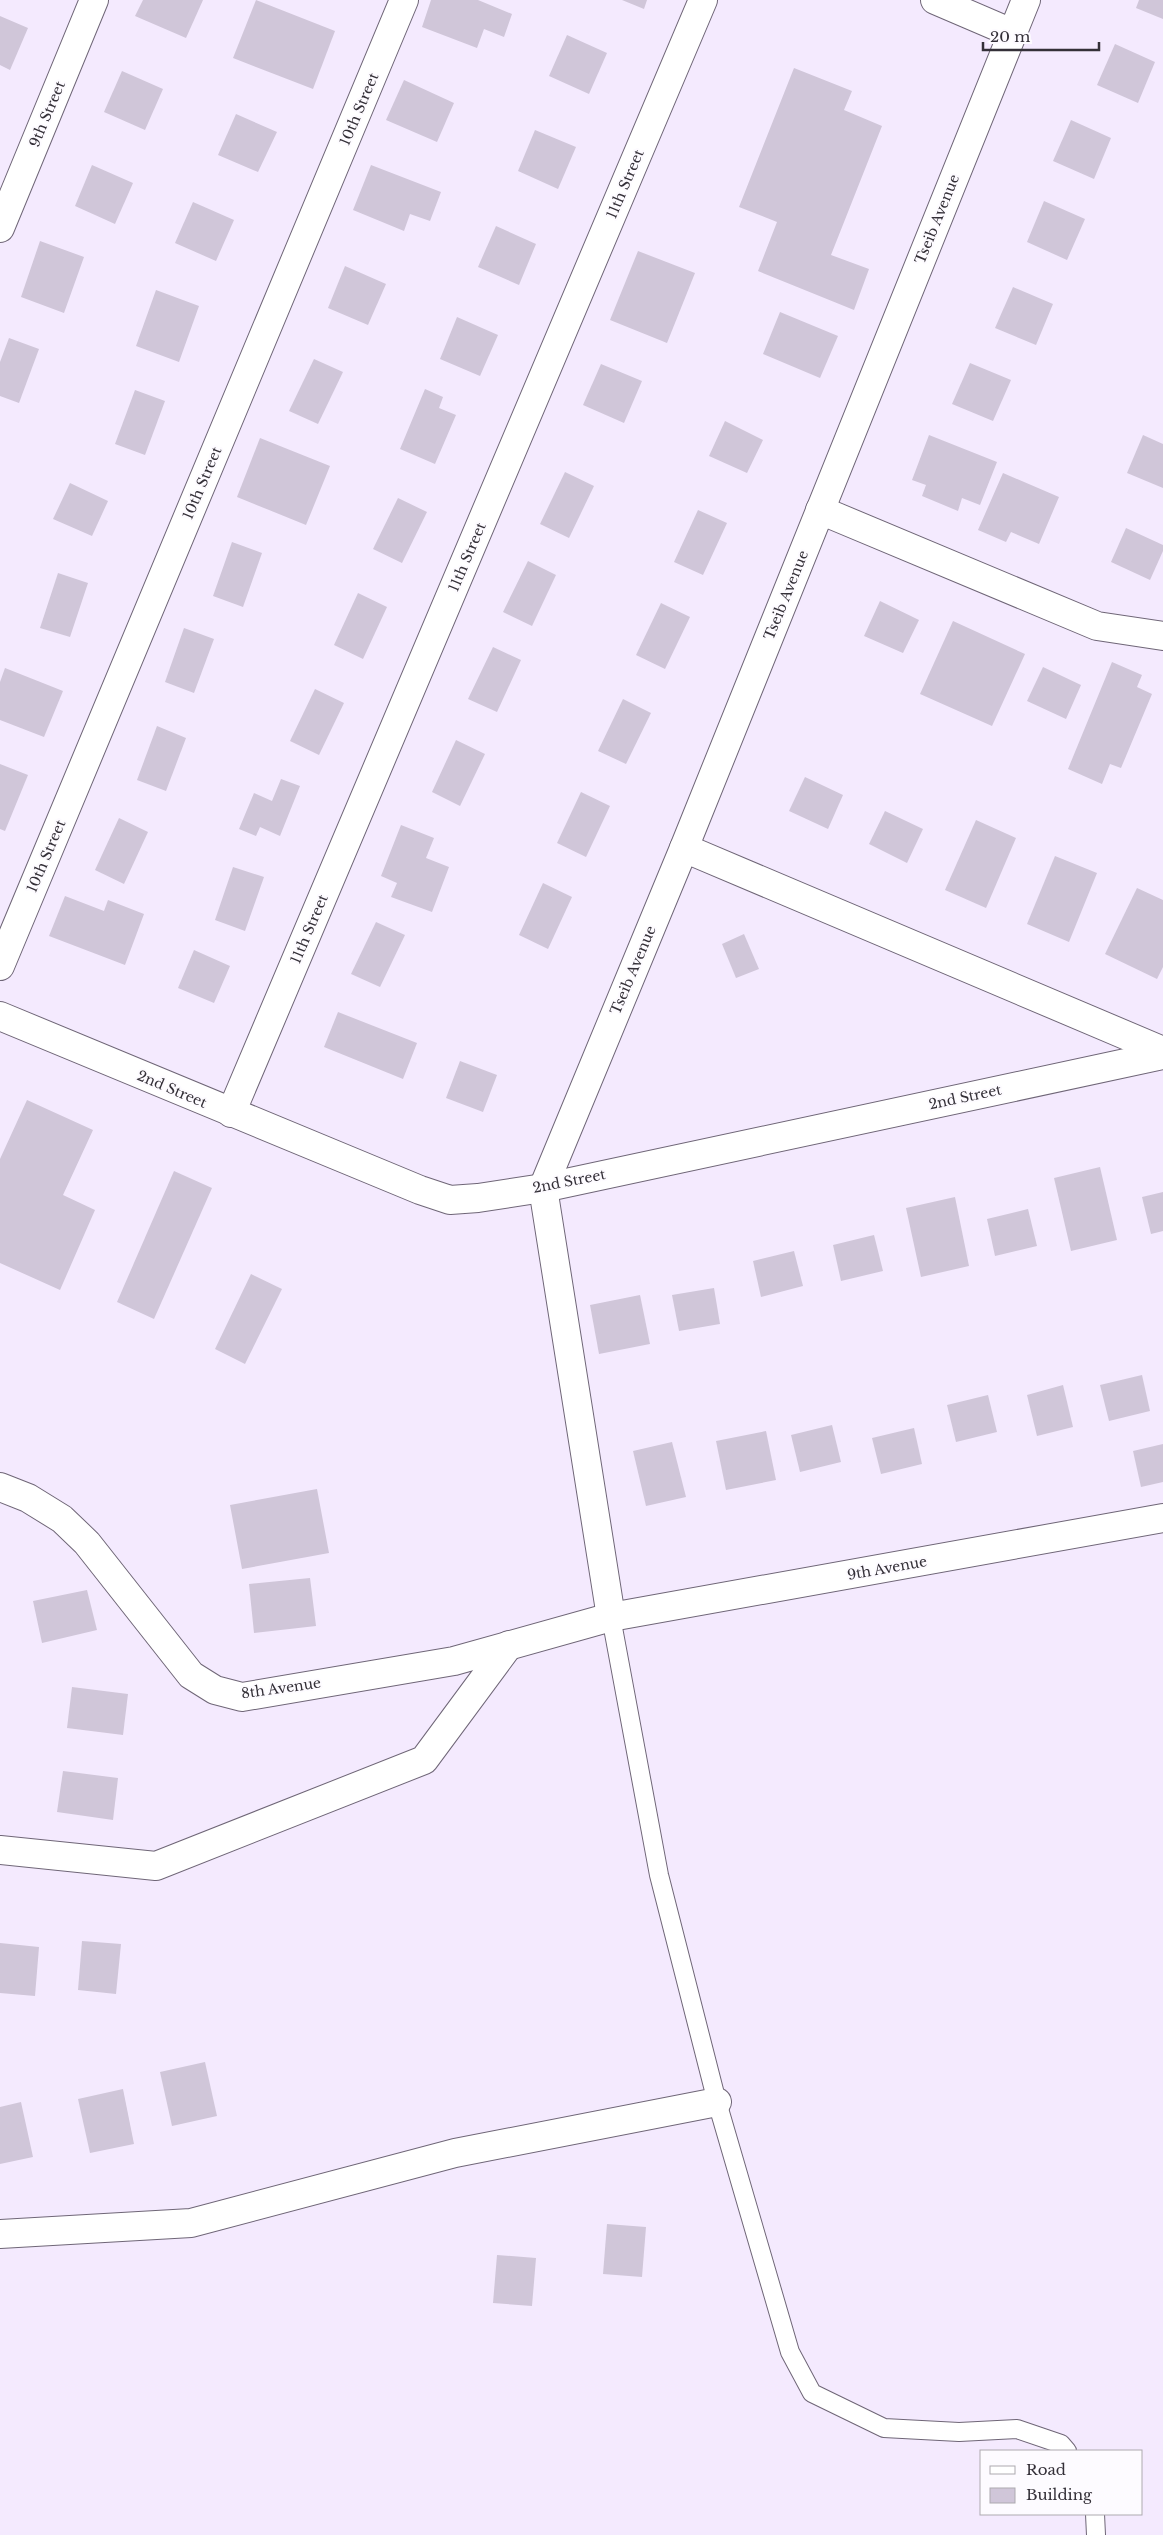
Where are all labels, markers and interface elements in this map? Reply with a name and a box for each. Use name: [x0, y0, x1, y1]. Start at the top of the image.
scale bar: [983, 20, 1099, 52]
text: 20 m: [990, 27, 1030, 46]
street label: 10th Street: [336, 69, 383, 148]
street label: 9th Street: [25, 78, 69, 150]
street label: 11th Street: [602, 146, 648, 221]
street label: Tseib Avenue: [911, 172, 963, 266]
street label: 10th Street: [179, 443, 226, 522]
street label: 11th Street: [444, 519, 490, 594]
street label: Tseib Avenue: [760, 548, 812, 642]
street label: 10th Street: [23, 816, 70, 895]
street label: 11th Street: [286, 891, 332, 966]
street label: Tseib Avenue: [606, 923, 660, 1017]
street label: 2nd Street: [134, 1066, 210, 1112]
street label: 2nd Street: [927, 1080, 1004, 1113]
street label: 2nd Street: [531, 1165, 608, 1197]
street label: 9th Avenue: [846, 1552, 928, 1584]
street label: 8th Avenue: [240, 1674, 322, 1702]
legend: [980, 2450, 1143, 2515]
text: Road: [1026, 2460, 1066, 2479]
text: Building: [1026, 2485, 1093, 2504]

